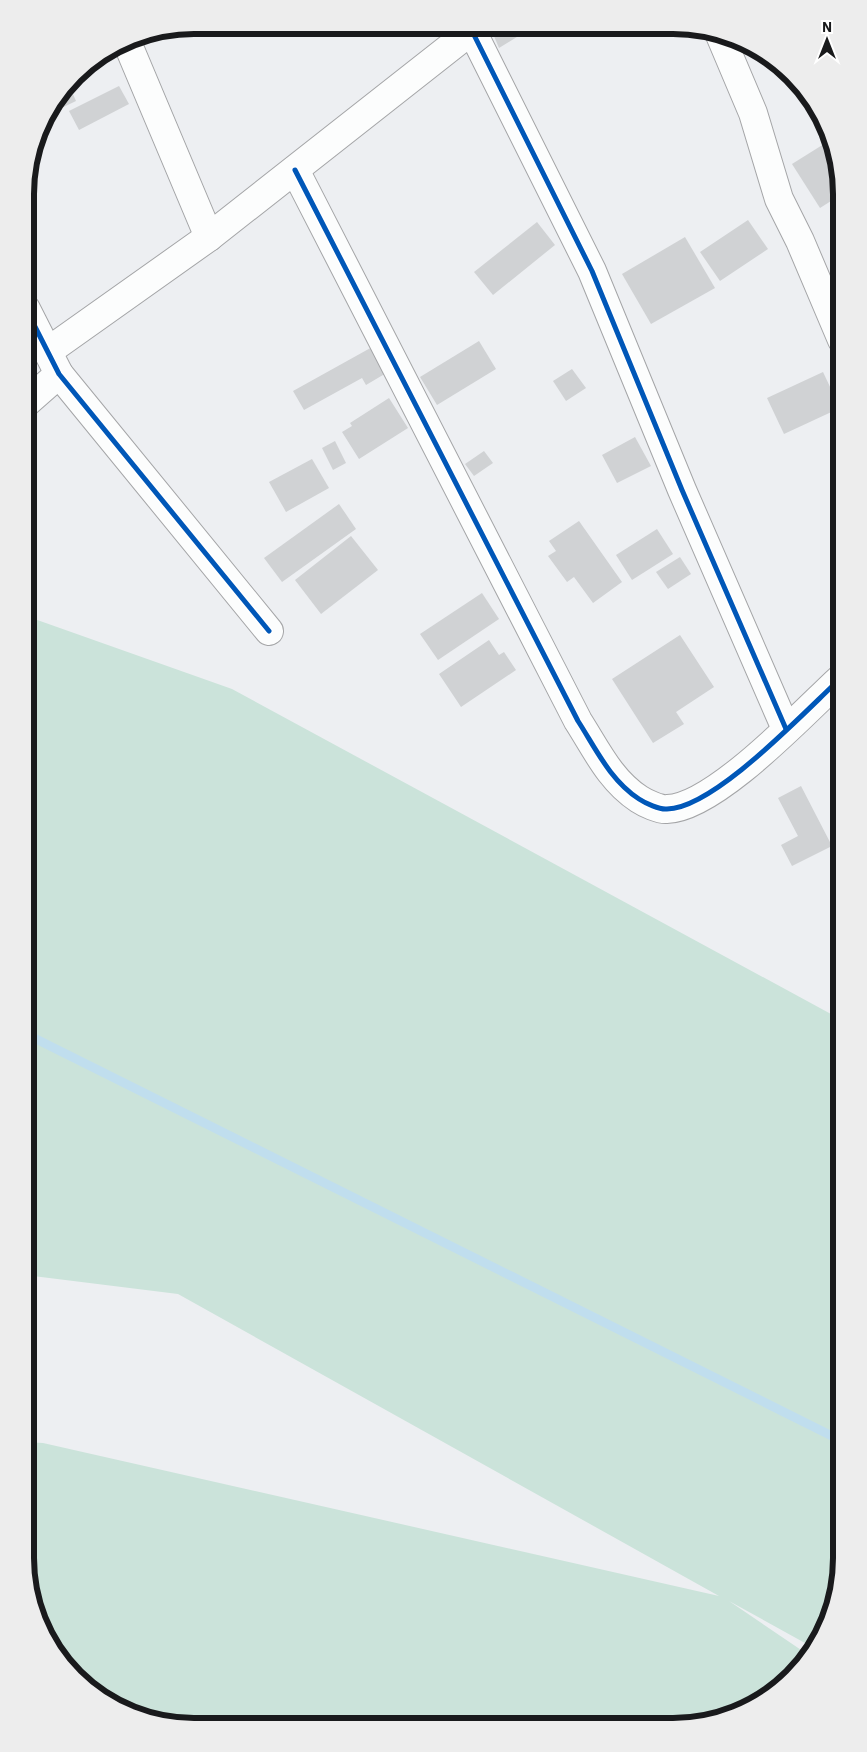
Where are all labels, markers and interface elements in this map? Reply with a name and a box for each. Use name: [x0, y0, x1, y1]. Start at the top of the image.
north arrow: [802, 15, 852, 65]
text: N: [822, 18, 832, 36]

